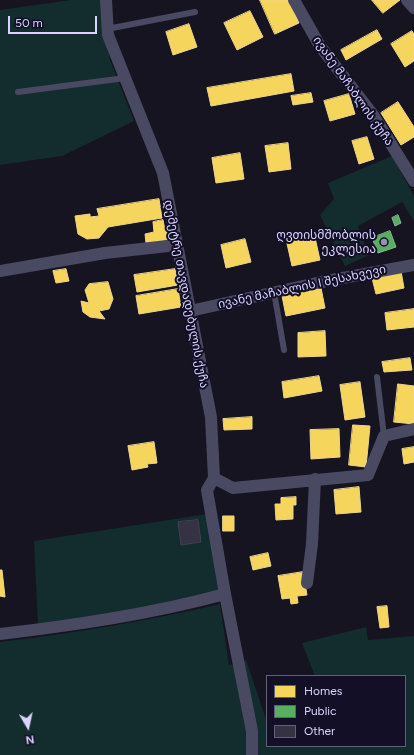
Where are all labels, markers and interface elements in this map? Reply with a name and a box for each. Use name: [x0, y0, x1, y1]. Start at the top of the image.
scale bar: [10, 8, 99, 34]
text: 50 m: [15, 16, 43, 30]
street label: ივანე მაჩაბლის ქუჩა: [310, 33, 396, 149]
street label: დემეტრე თავდადებულის ქუჩა: [161, 199, 211, 389]
place label: ღვთისმშობლის ეკლესია: [276, 228, 376, 256]
marker: ღვთისმშობლის ეკლესია: [379, 237, 389, 247]
street label: ივანე მაჩაბლის I შესახვევი: [217, 262, 387, 312]
legend: [266, 675, 406, 747]
text: Homes: [304, 684, 342, 698]
text: Public: [304, 704, 337, 718]
north arrow: [8, 707, 48, 747]
text: Other: [304, 724, 335, 738]
text: N: [25, 732, 35, 746]

